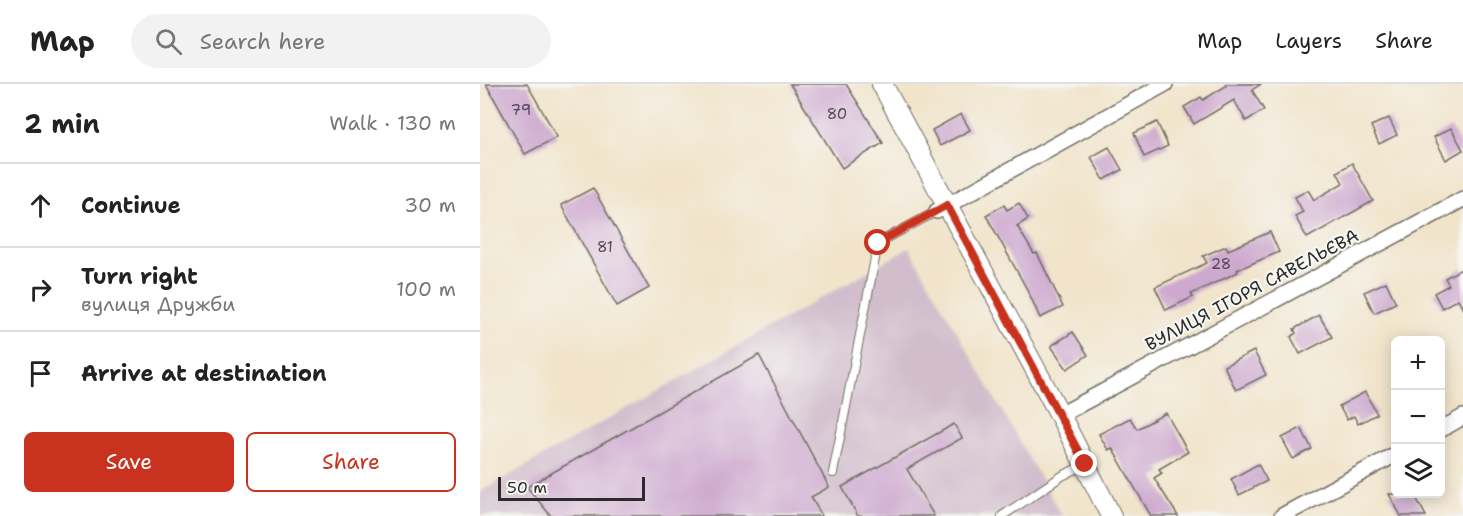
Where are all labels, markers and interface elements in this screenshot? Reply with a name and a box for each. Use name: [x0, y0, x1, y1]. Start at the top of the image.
search box: [131, 14, 551, 68]
text: Map: [30, 22, 95, 60]
icon: search: [152, 25, 185, 58]
text: Search here: [200, 27, 325, 56]
text: Map: [1197, 27, 1242, 55]
text: Layers: [1275, 27, 1342, 55]
text: Share: [1375, 27, 1433, 55]
house number: 79: [511, 100, 531, 120]
house number: 80: [827, 104, 847, 124]
text: 2 min: [24, 106, 100, 141]
text: Walk · 130 m: [329, 110, 456, 136]
icon: ahead: [24, 189, 57, 222]
text: Continue: [81, 191, 181, 220]
text: 30 m: [404, 192, 456, 218]
street label: ВУЛИЦЯ ІГОРЯ САВЕЛЬЄВА: [1141, 223, 1363, 357]
route start: [864, 229, 890, 255]
house number: 81: [597, 237, 613, 257]
house number: 28: [1211, 254, 1231, 274]
text: Turn right: [81, 262, 198, 291]
icon: right: [24, 273, 57, 306]
text: 100 m: [396, 276, 456, 302]
text: вулиця Дружби: [81, 291, 235, 317]
map controls: [1391, 336, 1445, 498]
button: +: [1391, 336, 1445, 390]
icon: arrive: [24, 357, 57, 390]
text: Arrive at destination: [81, 359, 327, 388]
button: −: [1391, 390, 1445, 444]
button: Save: [24, 432, 234, 492]
button: Share: [246, 432, 456, 492]
button: layers: [1391, 444, 1445, 498]
route end: [1071, 450, 1097, 476]
scale bar: [498, 474, 645, 502]
text: 50 m: [507, 477, 547, 498]

